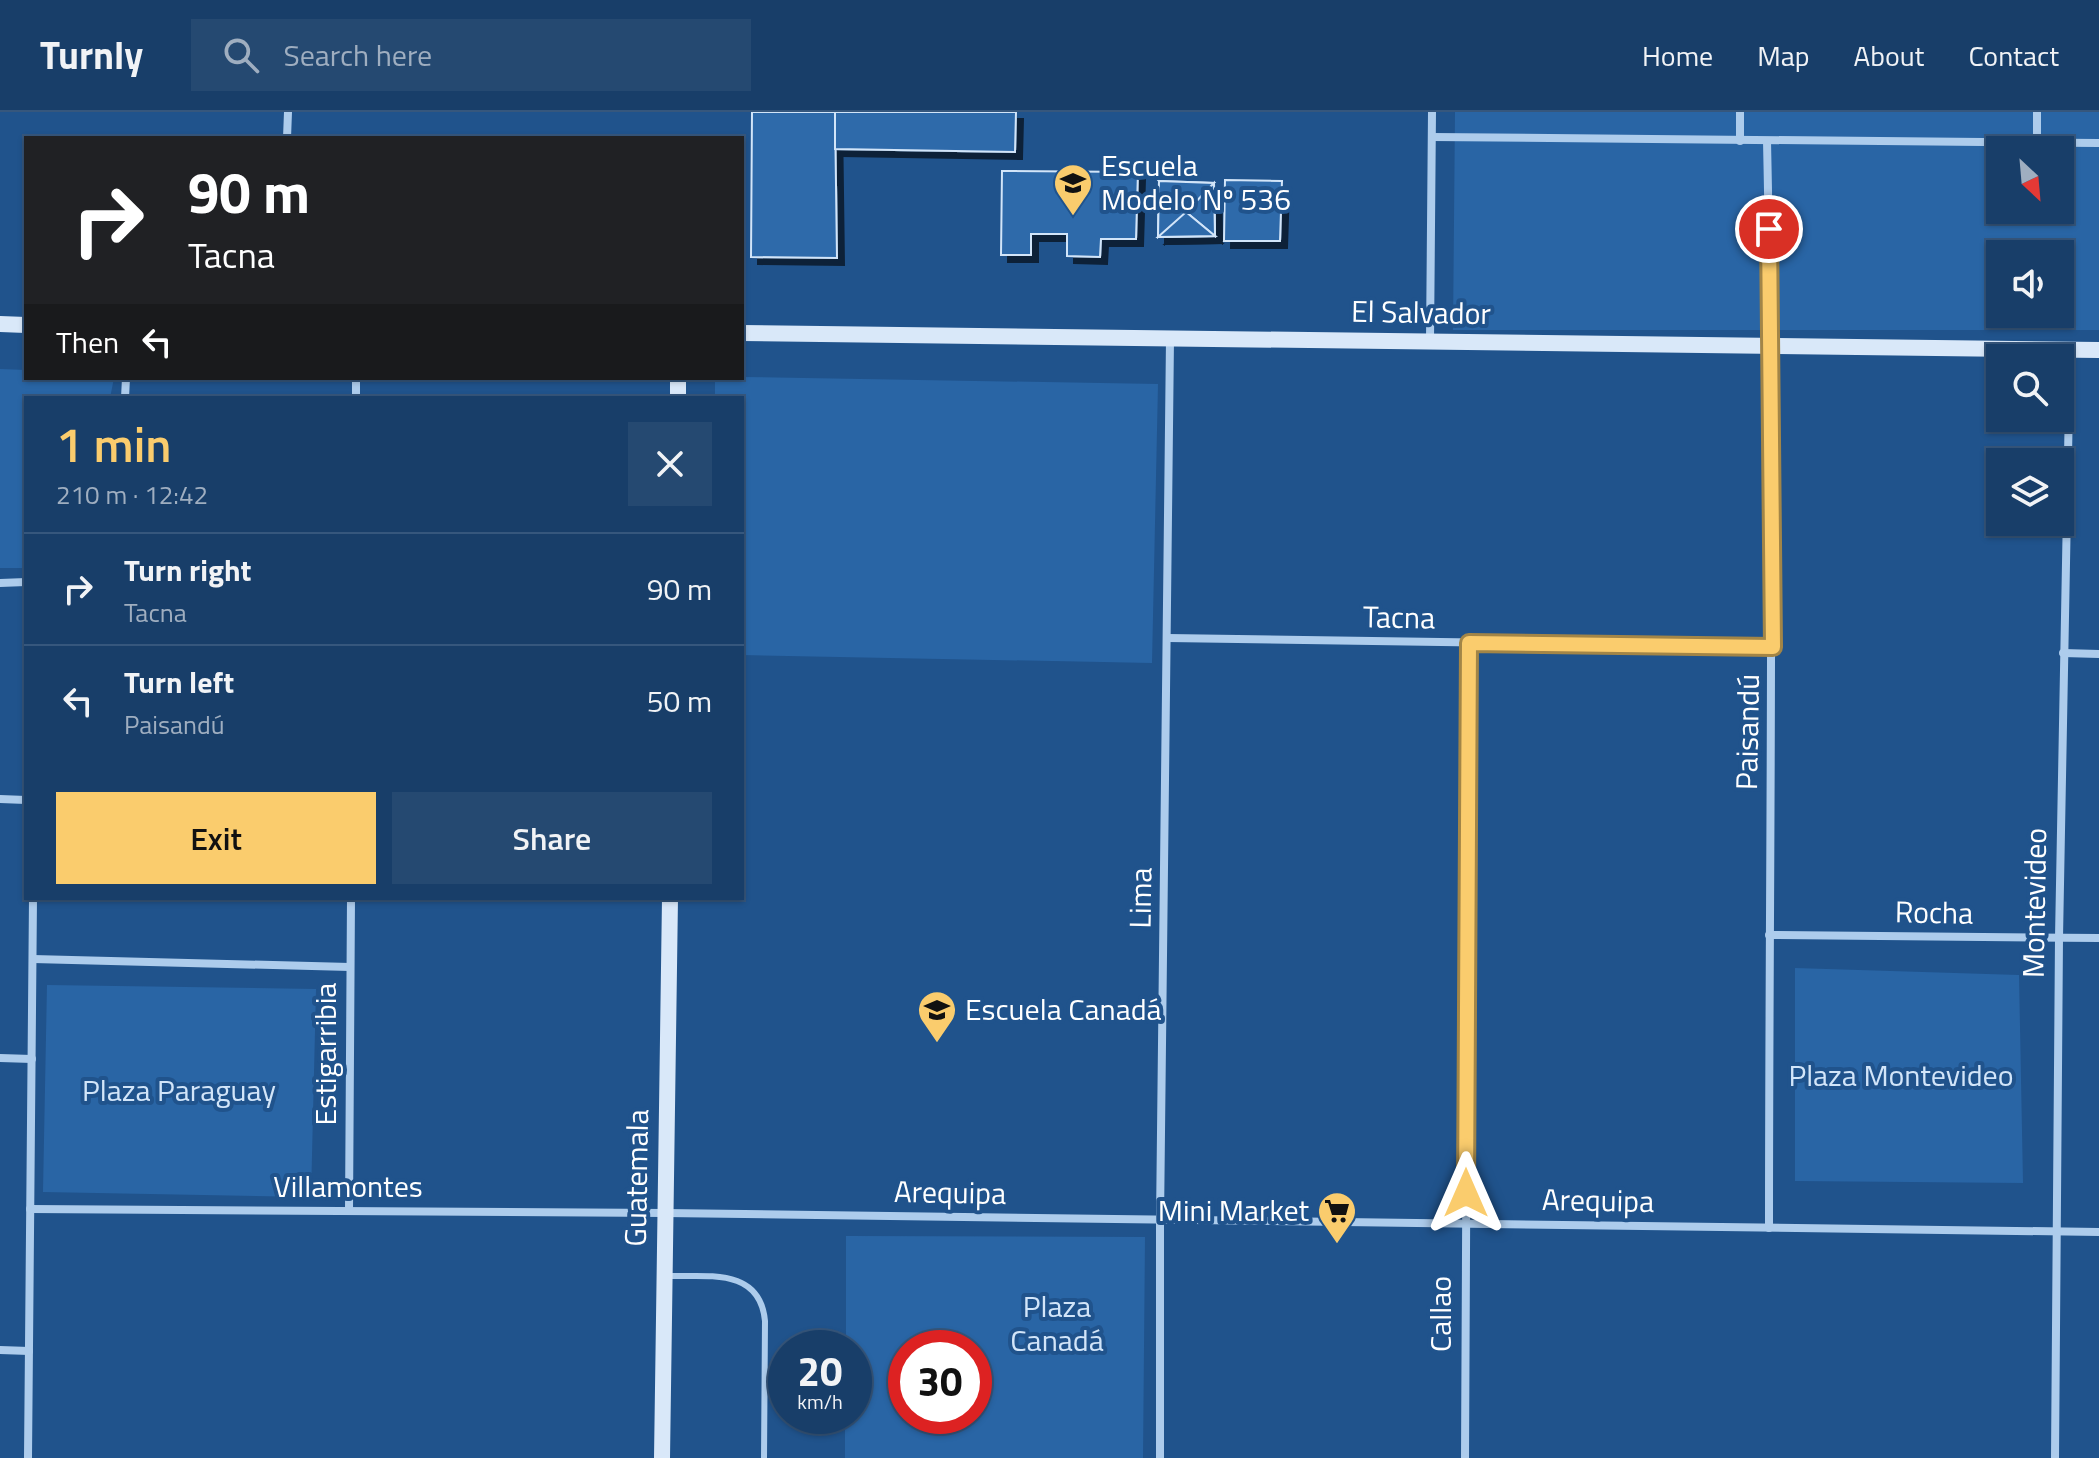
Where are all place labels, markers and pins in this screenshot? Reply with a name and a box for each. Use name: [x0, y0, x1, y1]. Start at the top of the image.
place label: Escuela Modelo Nº 536: [1101, 142, 1291, 222]
school or university icon: Escuela Modelo Nº 536: [1052, 162, 1094, 217]
pin: [1735, 195, 1803, 263]
place label: Escuela Canadá: [965, 986, 1162, 1032]
school or university icon: Escuela Canadá: [916, 989, 958, 1044]
place label: Mini Market: [1158, 1187, 1309, 1233]
supermarket icon: Mini Market: [1316, 1190, 1358, 1245]

